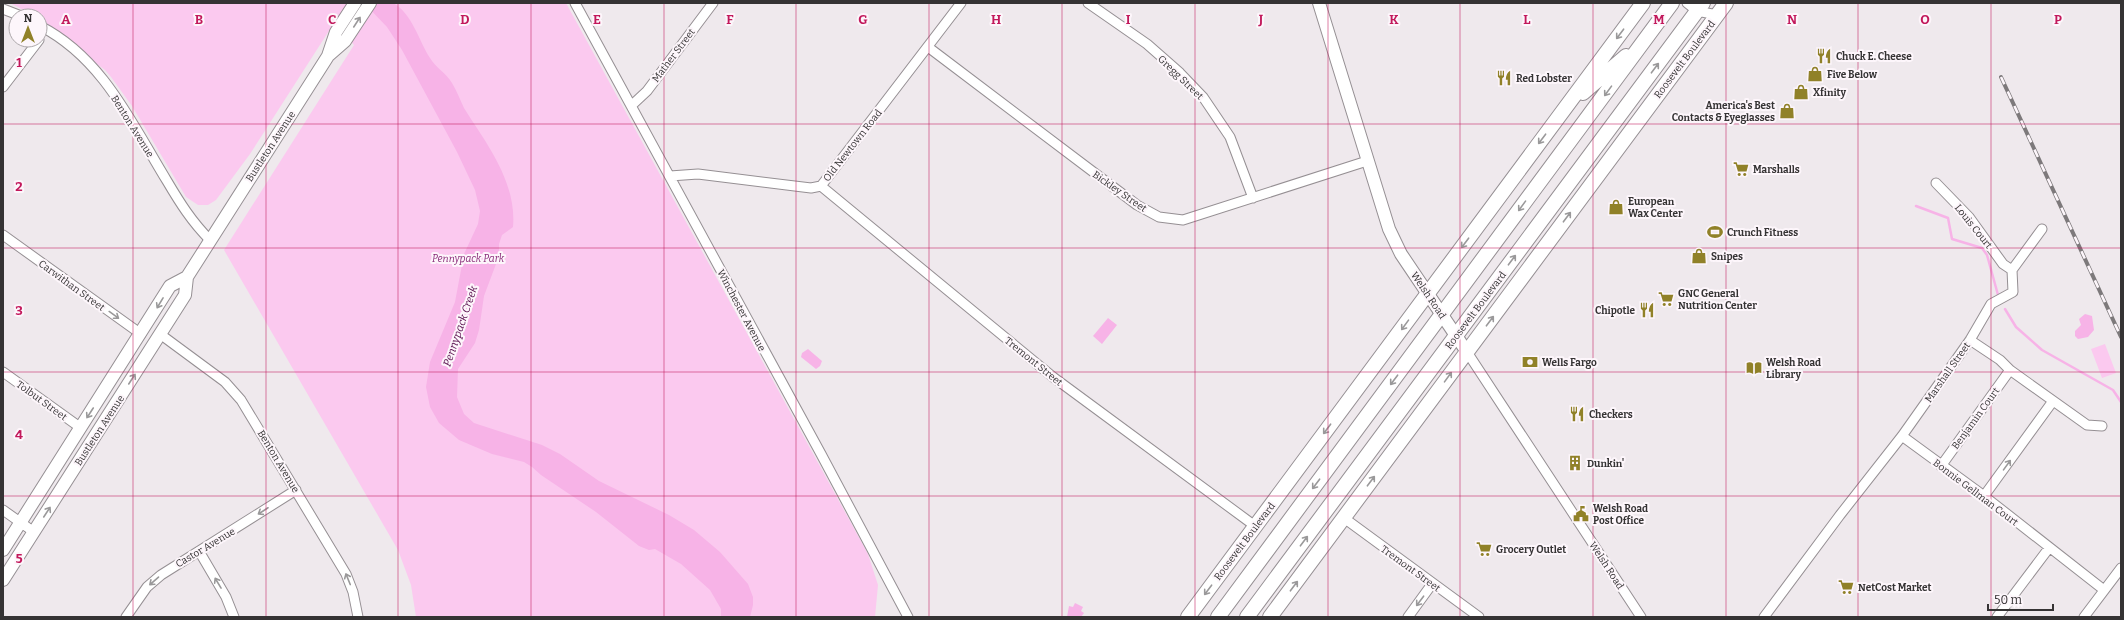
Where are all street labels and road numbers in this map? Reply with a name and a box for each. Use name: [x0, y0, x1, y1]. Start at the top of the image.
street label: Roosevelt Boulevard: [1652, 18, 1718, 101]
street label: Mather Street: [650, 26, 698, 85]
street label: Gregg Street: [1155, 53, 1206, 103]
street label: Benton Avenue: [108, 93, 156, 160]
street label: Old Newtown Road: [821, 107, 885, 184]
street label: Bustleton Avenue: [244, 109, 298, 184]
street label: Bickley Street: [1090, 169, 1149, 215]
street label: Louis Court: [1952, 202, 1995, 251]
street label: Carwithan Street: [36, 258, 107, 314]
street label: Winchester Avenue: [714, 267, 768, 353]
street label: Roosevelt Boulevard: [1443, 269, 1509, 352]
street label: Welsh Road: [1408, 270, 1448, 322]
street label: Tremont Street: [1002, 335, 1065, 389]
street label: Marshall Street: [1923, 340, 1973, 405]
street label: Tolbut Street: [14, 378, 69, 423]
street label: Benjamin Court: [1949, 385, 2002, 452]
street label: Bustleton Avenue: [73, 393, 127, 468]
street label: Benton Avenue: [255, 428, 302, 495]
street label: Bonnie Gellman Court: [1931, 457, 2021, 529]
street label: Roosevelt Boulevard: [1212, 500, 1278, 583]
street label: Castor Avenue: [174, 525, 237, 570]
street label: Welsh Road: [1586, 539, 1626, 592]
street label: Tremont Street: [1378, 543, 1443, 595]

